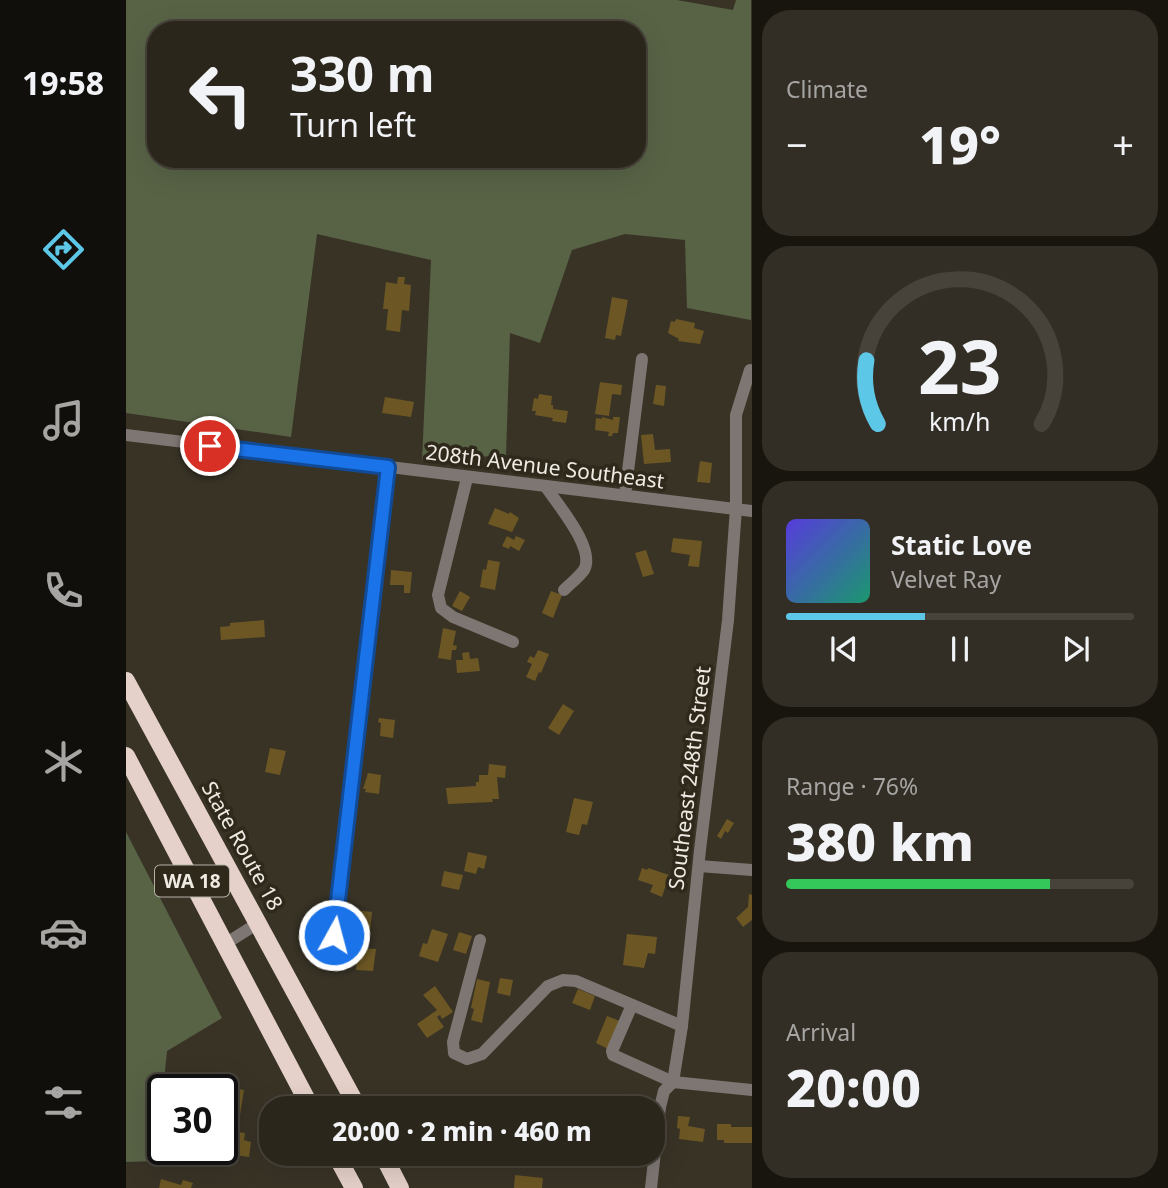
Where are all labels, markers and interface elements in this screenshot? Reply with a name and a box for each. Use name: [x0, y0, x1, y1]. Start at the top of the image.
text: 330 m: [290, 40, 435, 106]
icon: left: [175, 49, 266, 140]
text: 19:58: [22, 61, 104, 104]
text: Climate: [786, 73, 868, 105]
text: Turn left: [290, 103, 416, 146]
text: 19°: [919, 108, 1001, 179]
text: −: [786, 118, 808, 170]
text: +: [1112, 118, 1134, 170]
icon: directions: [39, 225, 88, 274]
text: 23: [918, 317, 1002, 416]
icon: music: [39, 396, 88, 445]
text: km/h: [929, 404, 991, 438]
pin: [180, 416, 240, 476]
icon: arrive: [191, 427, 229, 465]
street label: 208th Avenue Southeast: [424, 437, 666, 495]
text: Static Love: [891, 527, 1032, 563]
text: Velvet Ray: [891, 563, 1001, 595]
icon: phone: [39, 566, 88, 615]
icon: previous: [825, 630, 863, 668]
icon: pause: [941, 630, 979, 668]
icon: next: [1057, 630, 1095, 668]
street label: Southeast 248th Street: [661, 664, 717, 891]
icon: climate: [39, 737, 88, 786]
text: Range · 76%: [786, 770, 918, 802]
street label: State Route 18: [196, 776, 290, 915]
text: 380 km: [786, 805, 974, 876]
road number: WA 18: [155, 866, 229, 897]
position arrow: [297, 898, 371, 972]
icon: car: [39, 908, 88, 957]
text: Arrival: [786, 1016, 856, 1048]
text: 20:00: [786, 1051, 921, 1122]
speed limit sign: 30: [147, 1074, 238, 1165]
icon: filters: [39, 1078, 88, 1127]
text: 20:00 · 2 min · 460 m: [332, 1113, 592, 1149]

